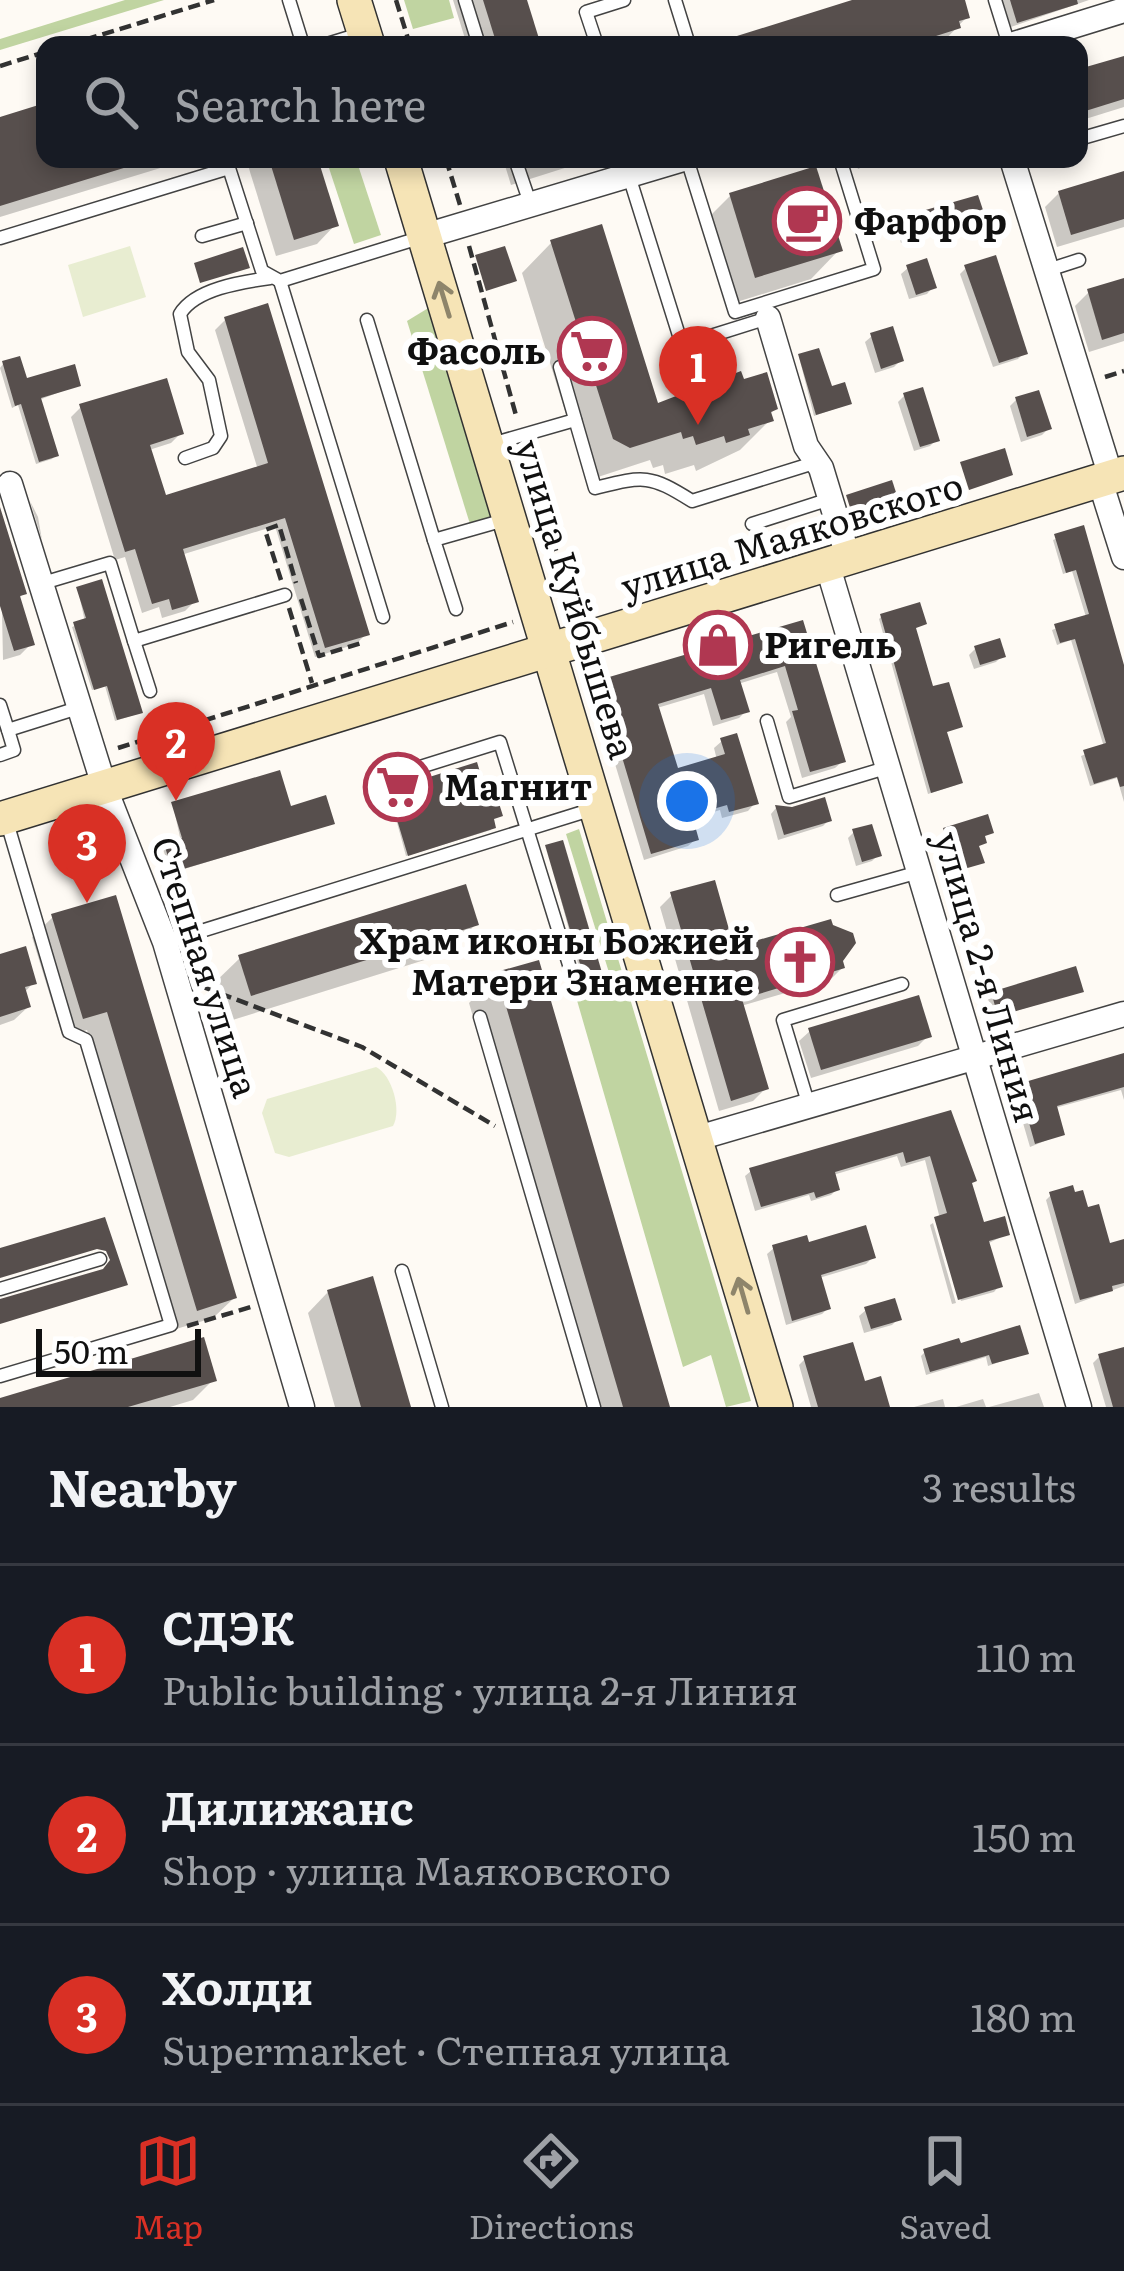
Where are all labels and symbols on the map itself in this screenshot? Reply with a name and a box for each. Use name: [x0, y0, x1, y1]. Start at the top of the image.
cafe icon: Фарфор: [772, 186, 842, 256]
place label: Фарфор: [854, 192, 1007, 245]
one-way arrow: [432, 281, 454, 319]
supermarket icon: Фасоль: [557, 316, 627, 386]
place label: Фасоль: [407, 322, 546, 375]
pin: 1: [659, 326, 737, 425]
street label: улица Куйбышева: [504, 432, 651, 765]
street label: улица Маяковского: [614, 456, 969, 611]
shop icon: Ригель: [683, 610, 753, 680]
place label: Ригель: [764, 616, 897, 669]
pin: 2: [137, 702, 215, 801]
supermarket icon: Магнит: [363, 752, 433, 822]
place label: Магнит: [444, 758, 592, 811]
your location: [657, 771, 717, 831]
pin: 3: [48, 804, 126, 903]
street label: улица 2-я Линия: [923, 825, 1056, 1128]
street label: Степная улица: [140, 829, 275, 1104]
place label: Храм иконы Божией Матери Знамение: [360, 912, 754, 1006]
church icon: Храм иконы Божией Матери Знамение: [765, 927, 835, 997]
one-way arrow: [731, 1276, 753, 1314]
scale bar: [36, 1323, 201, 1376]

